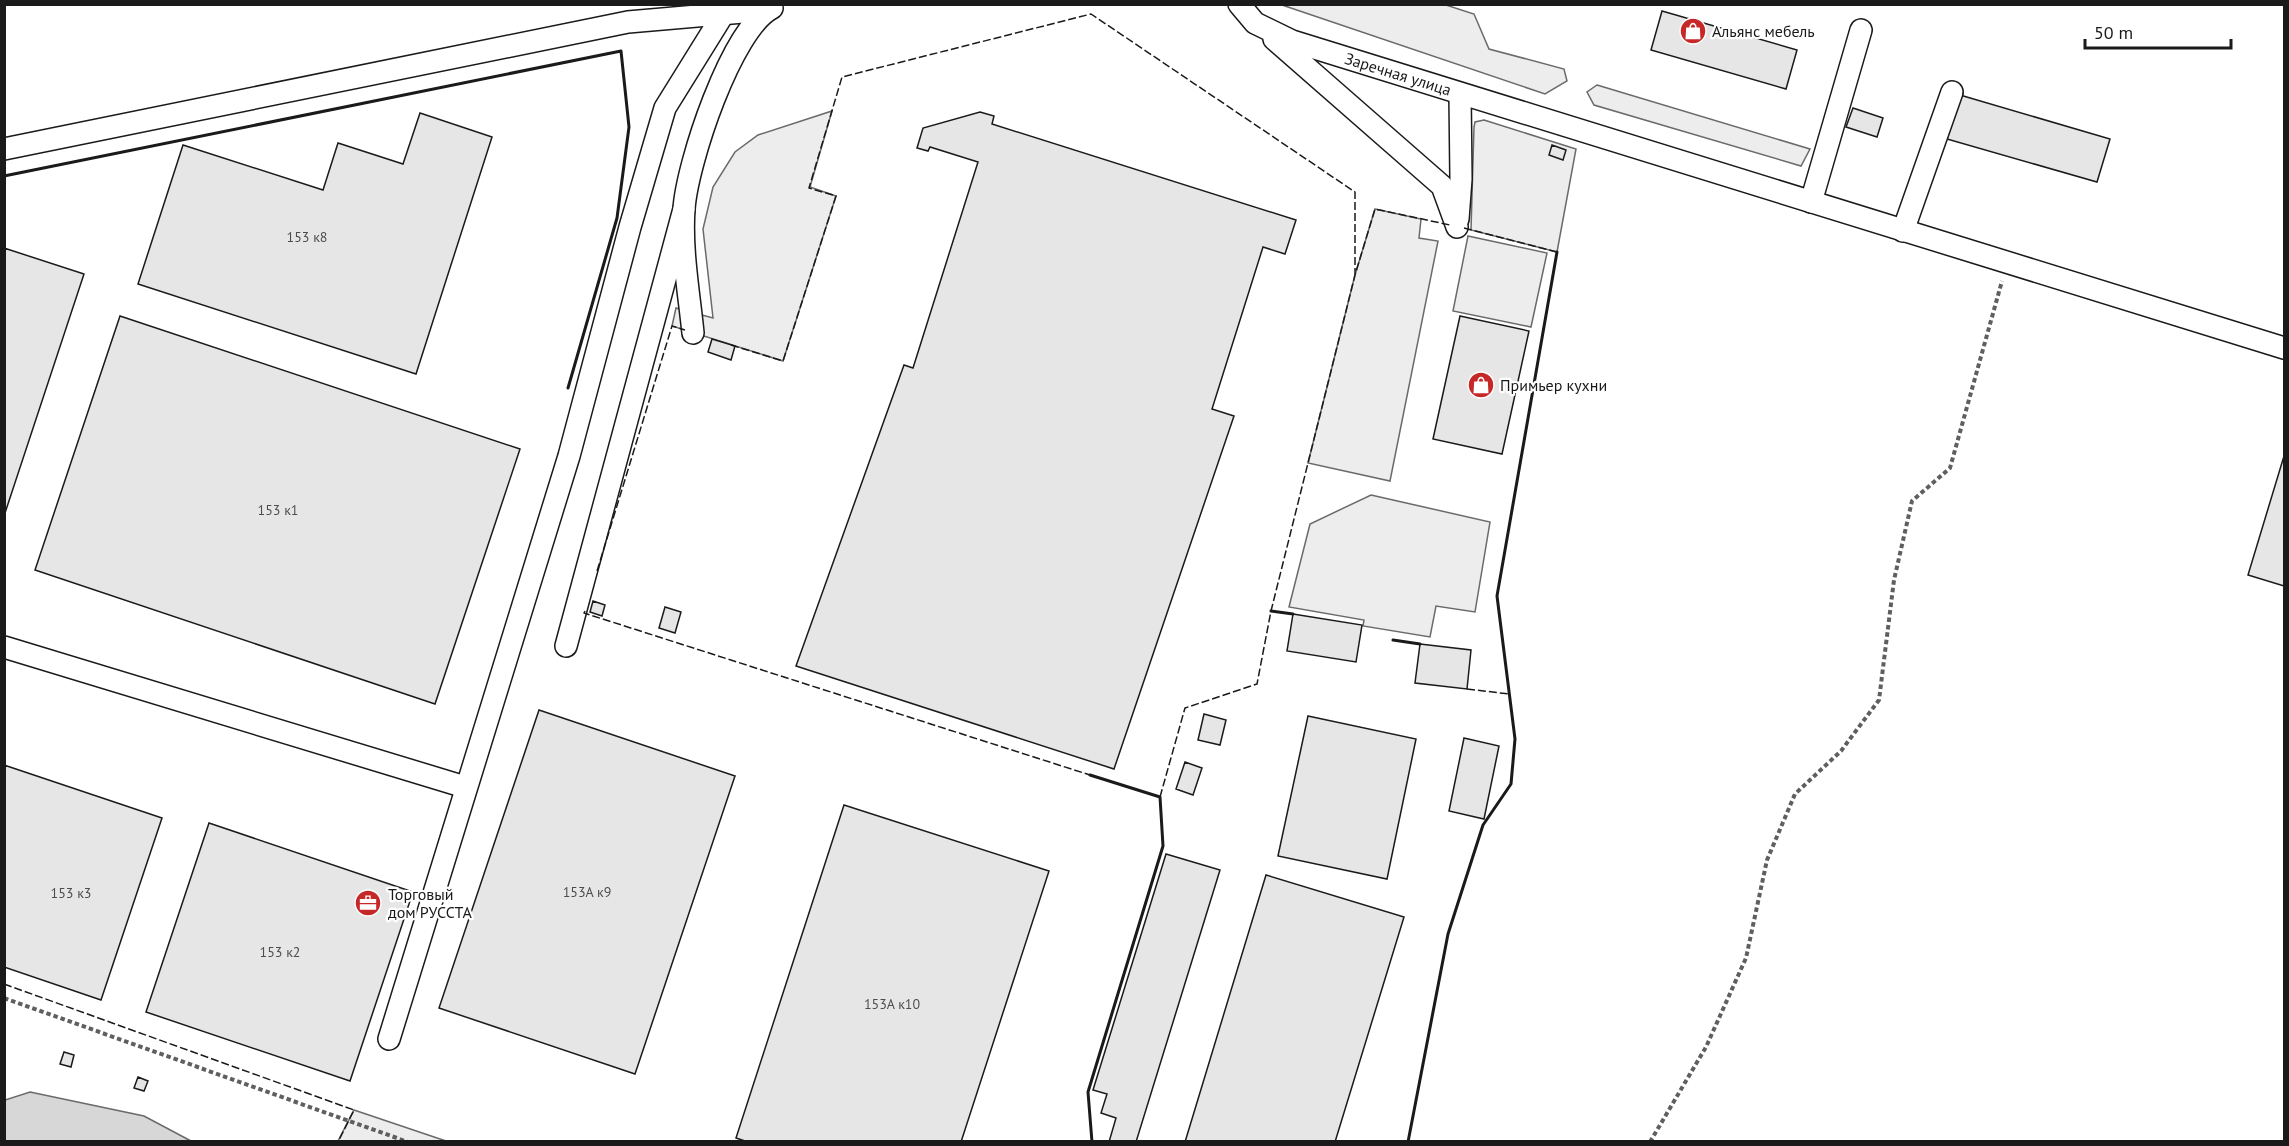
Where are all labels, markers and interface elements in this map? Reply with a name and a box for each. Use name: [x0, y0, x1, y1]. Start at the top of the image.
scale bar: [2085, 12, 2230, 50]
shop icon: Альянс мебель: [1678, 16, 1708, 46]
place label: Альянс мебель: [1712, 21, 1815, 41]
text: 50 m: [2094, 21, 2133, 44]
street label: Заречная улица: [1342, 48, 1454, 100]
house number: 153 к8: [287, 228, 327, 246]
shop icon: Примьер кухни: [1466, 370, 1496, 400]
place label: Примьер кухни: [1500, 375, 1607, 395]
house number: 153 к1: [258, 501, 298, 519]
house number: 153А к9: [563, 883, 611, 901]
house number: 153 к3: [51, 884, 91, 902]
place label: Торговый дом РУССТА: [388, 884, 472, 922]
office icon: Торговый дом РУССТА: [353, 888, 383, 918]
house number: 153 к2: [260, 943, 300, 961]
house number: 153А к10: [864, 995, 920, 1013]

